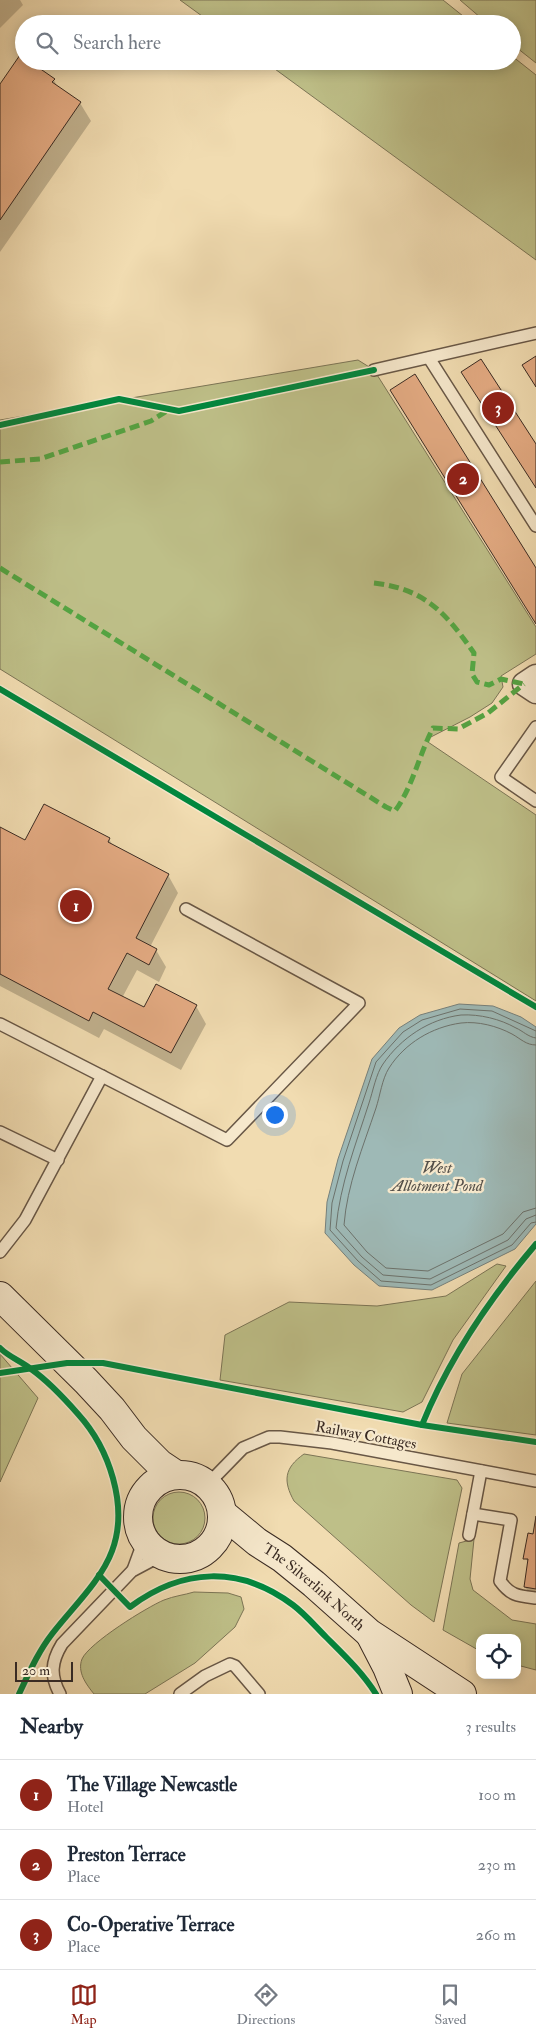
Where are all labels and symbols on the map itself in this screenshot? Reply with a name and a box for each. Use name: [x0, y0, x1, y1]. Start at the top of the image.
pin: 3: [482, 389, 514, 427]
pin: 2: [447, 460, 479, 498]
pin: 1: [60, 887, 92, 925]
your location: [262, 1102, 288, 1128]
water label: West Allotment Pond: [389, 1158, 484, 1196]
street label: Railway Cottages: [314, 1417, 418, 1454]
street label: The Silverlink North: [259, 1539, 369, 1635]
scale bar: [15, 1659, 72, 1682]

